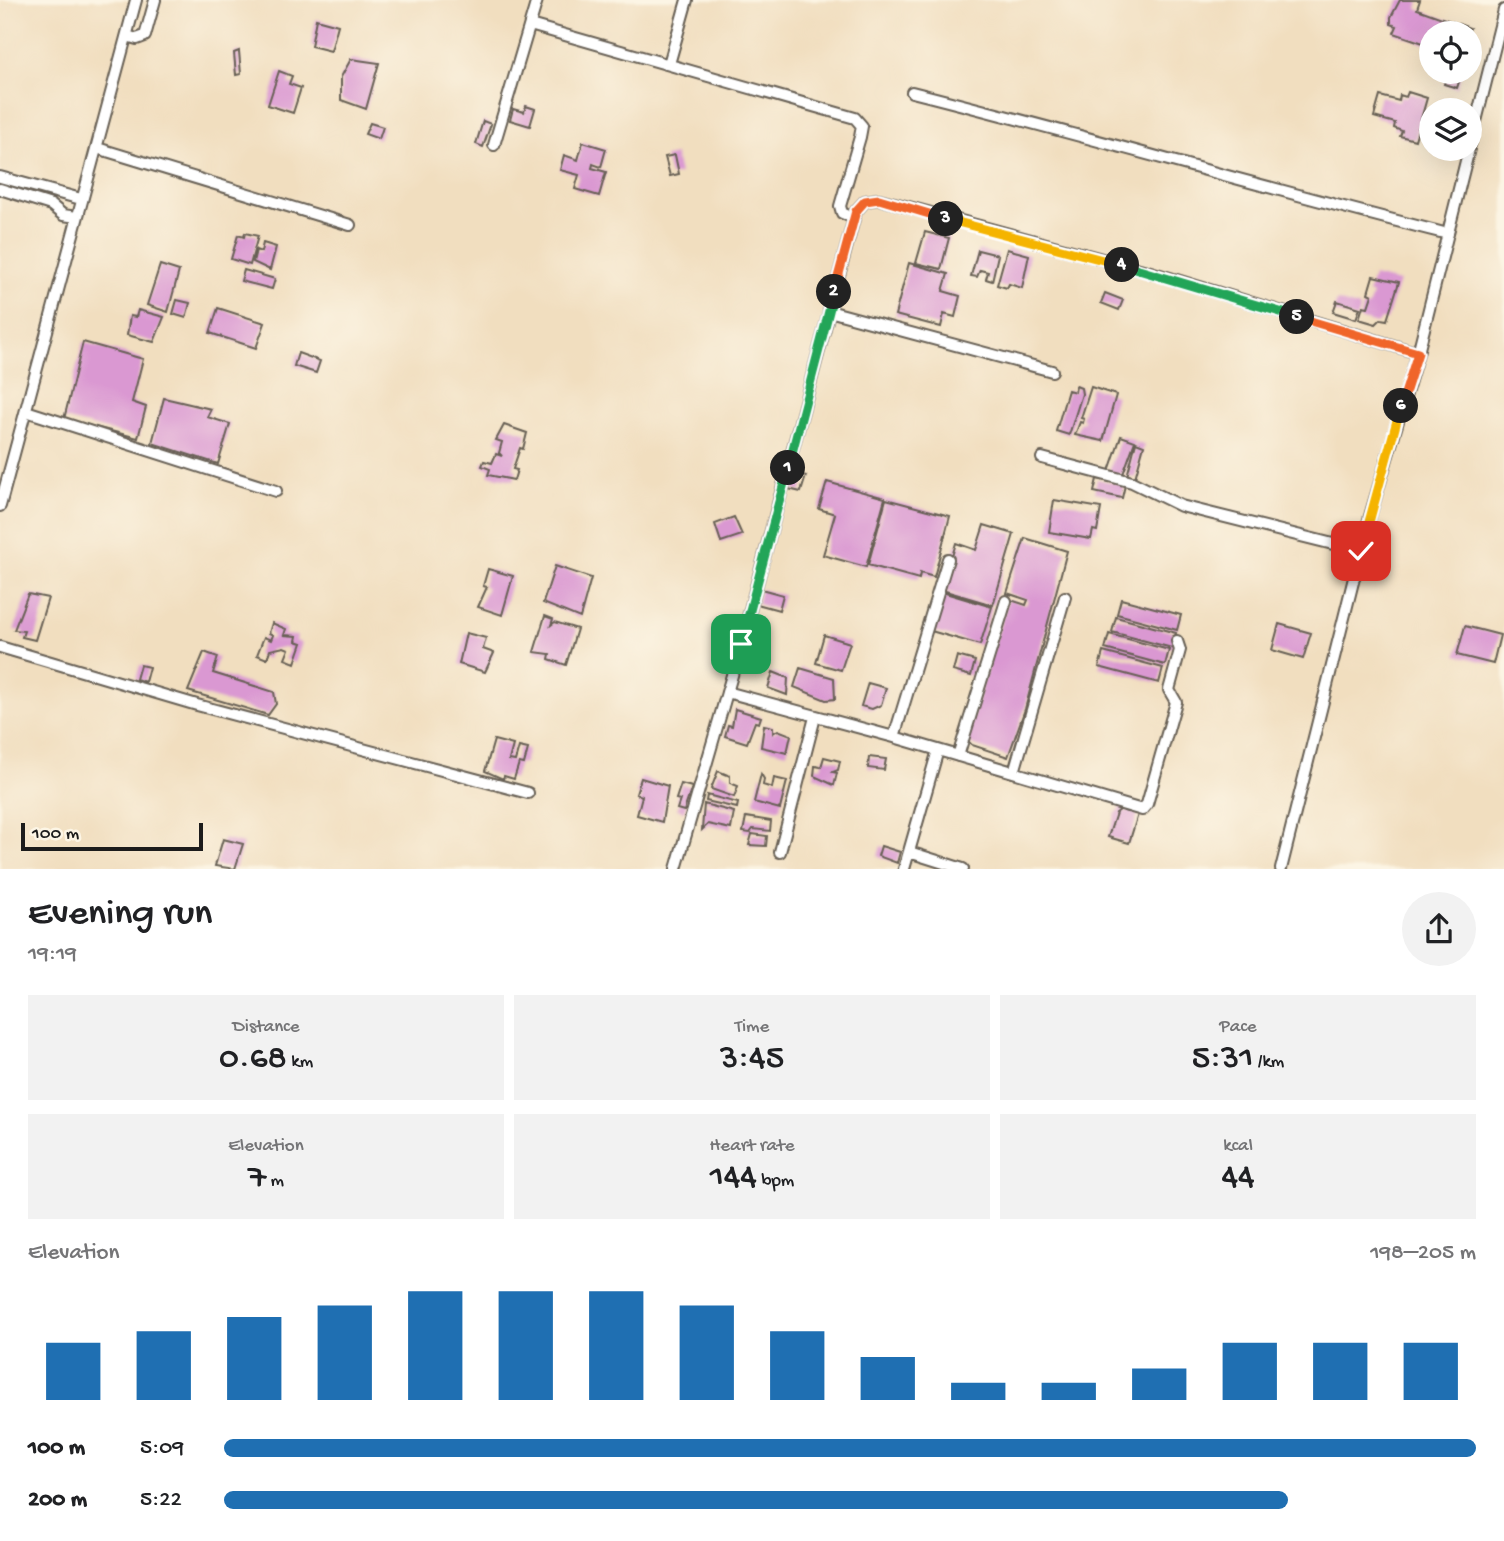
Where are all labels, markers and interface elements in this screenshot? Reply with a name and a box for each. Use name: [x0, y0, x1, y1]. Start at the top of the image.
map controls: [1419, 21, 1482, 161]
button: locate: [1419, 21, 1482, 84]
button: layers: [1419, 98, 1482, 161]
pin: 3: [928, 202, 964, 236]
text: 3: [941, 207, 950, 230]
pin: 4: [1104, 247, 1140, 282]
text: 4: [1117, 253, 1126, 276]
pin: 2: [816, 274, 852, 310]
text: 2: [829, 280, 838, 303]
pin: 5: [1280, 300, 1314, 334]
text: 5: [1292, 305, 1302, 328]
pin: 6: [1384, 388, 1418, 424]
text: 6: [1396, 394, 1405, 417]
pin: 1: [770, 450, 806, 486]
text: 1: [784, 456, 791, 479]
pin: [1331, 521, 1391, 581]
icon: check: [1342, 532, 1380, 570]
pin: [711, 614, 771, 674]
icon: arrive: [722, 625, 760, 663]
scale bar: [21, 820, 203, 852]
text: 100 m: [32, 823, 79, 846]
button: share: [1402, 892, 1476, 966]
text: Evening run: [28, 893, 212, 937]
text: 19:19: [28, 941, 77, 968]
text: Distance: [232, 1016, 300, 1039]
text: Time: [735, 1016, 769, 1039]
text: Pace: [1219, 1016, 1257, 1039]
text: 0.68: [219, 1039, 287, 1080]
text: 3:45: [720, 1039, 784, 1080]
text: 5:31: [1192, 1039, 1253, 1080]
text: km: [287, 1051, 313, 1074]
text: /km: [1253, 1051, 1284, 1074]
text: Elevation: [228, 1135, 304, 1158]
text: Heart rate: [709, 1135, 795, 1158]
text: kcal: [1223, 1135, 1253, 1158]
text: 7: [248, 1158, 266, 1199]
text: 144: [710, 1158, 757, 1199]
text: 44: [1221, 1158, 1255, 1199]
text: m: [266, 1170, 284, 1193]
text: bpm: [757, 1170, 794, 1193]
text: Elevation: [28, 1240, 119, 1267]
text: 198–205 m: [1370, 1240, 1476, 1267]
text: 100 m: [28, 1435, 85, 1462]
text: 5:09: [140, 1435, 184, 1462]
text: 200 m: [28, 1487, 87, 1514]
text: 5:22: [140, 1487, 182, 1514]

